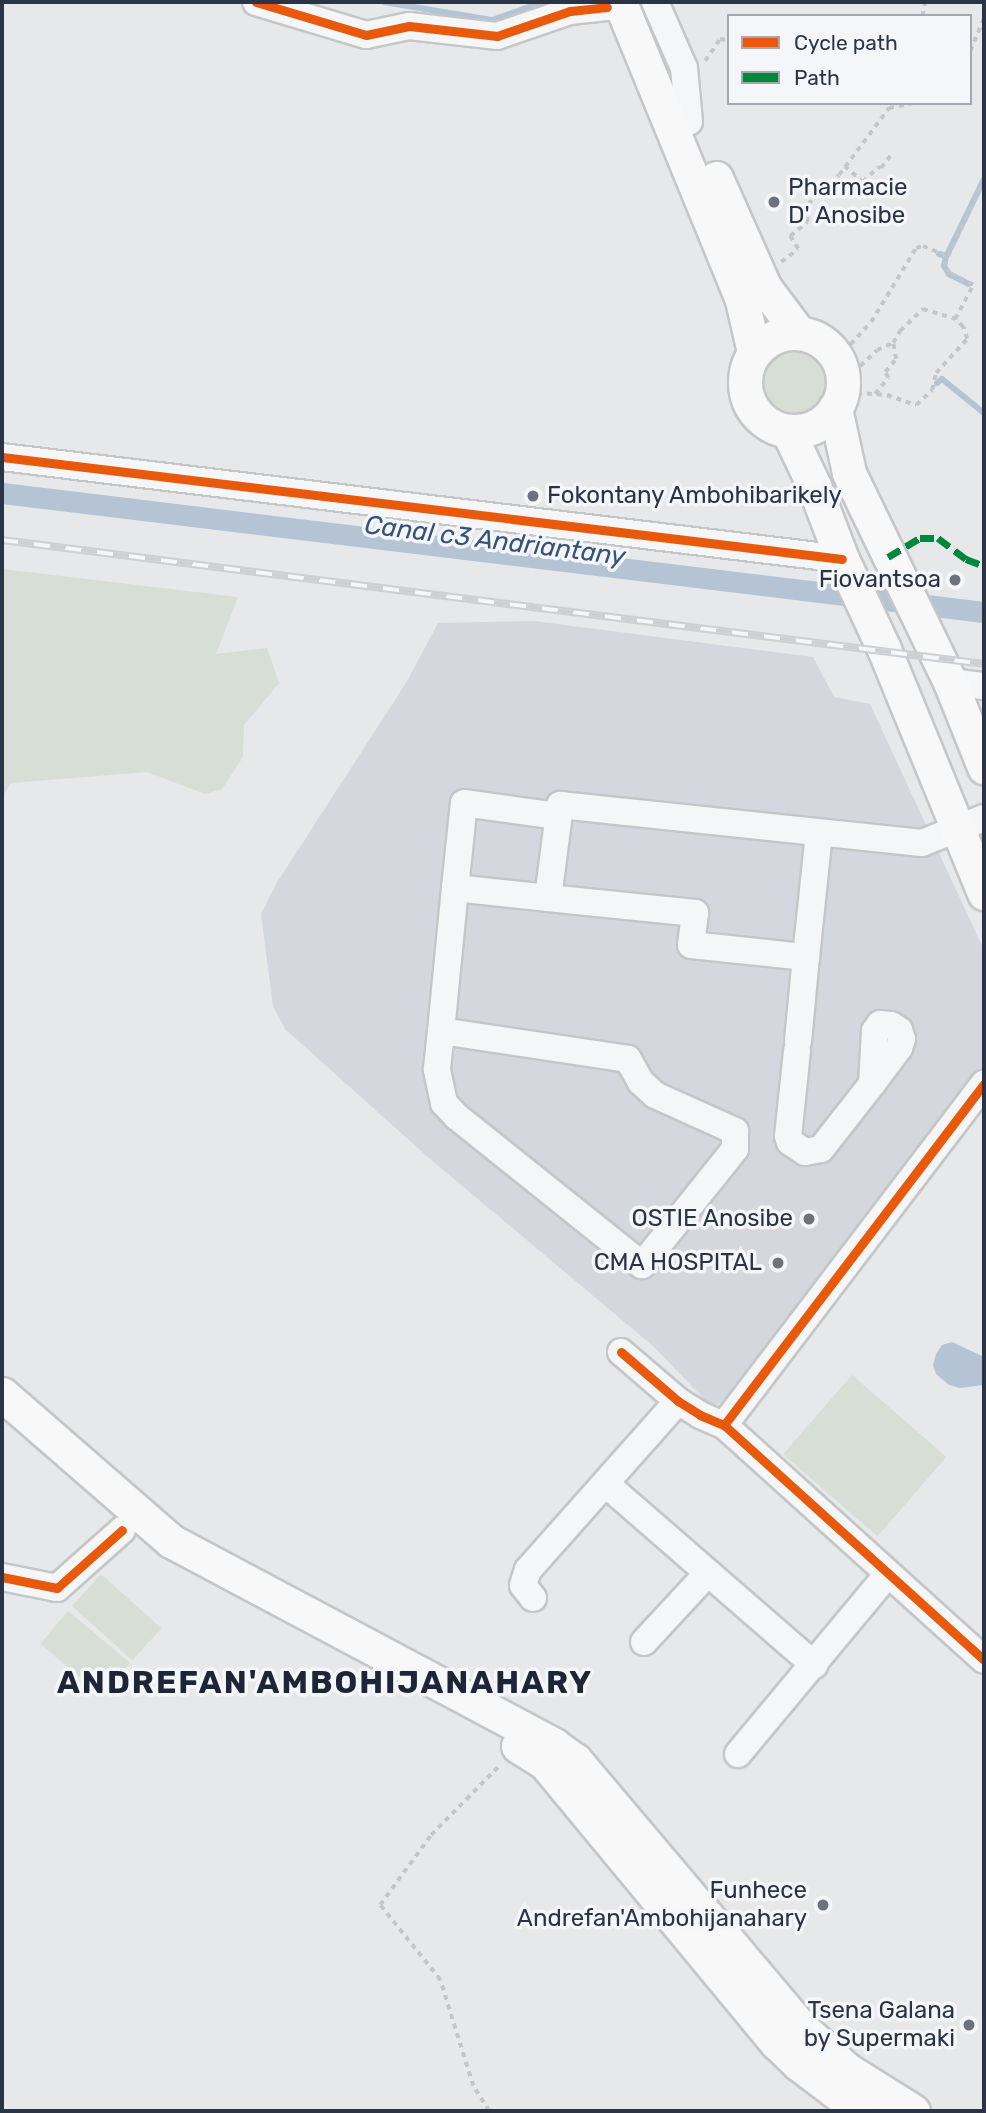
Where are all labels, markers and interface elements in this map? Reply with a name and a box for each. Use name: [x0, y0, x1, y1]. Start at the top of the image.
legend: [727, 14, 972, 105]
text: Cycle path: [794, 30, 898, 55]
text: Path: [794, 65, 840, 90]
place label: Pharmacie D' Anosibe: [788, 174, 907, 230]
marker: Pharmacie D' Anosibe: [766, 194, 782, 210]
place label: Fokontany Ambohibarikely: [547, 482, 843, 510]
marker: Fokontany Ambohibarikely: [525, 488, 541, 504]
water label: Canal c3 Andriantany: [362, 509, 628, 573]
place label: Fiovantsoa: [819, 566, 941, 594]
marker: Fiovantsoa: [947, 572, 963, 588]
place label: OSTIE Anosibe: [631, 1205, 793, 1233]
marker: OSTIE Anosibe: [799, 1209, 819, 1229]
place label: CMA HOSPITAL: [593, 1249, 762, 1277]
marker: CMA HOSPITAL: [768, 1253, 788, 1273]
district label: ANDREFAN'AMBOHIJANAHARY: [60, 1663, 590, 1701]
place label: Funhece Andrefan'Ambohijanahary: [517, 1877, 807, 1933]
marker: Funhece Andrefan'Ambohijanahary: [813, 1895, 833, 1915]
place label: Tsena Galana by Supermaki: [803, 1997, 955, 2053]
marker: Tsena Galana by Supermaki: [961, 2017, 977, 2033]

